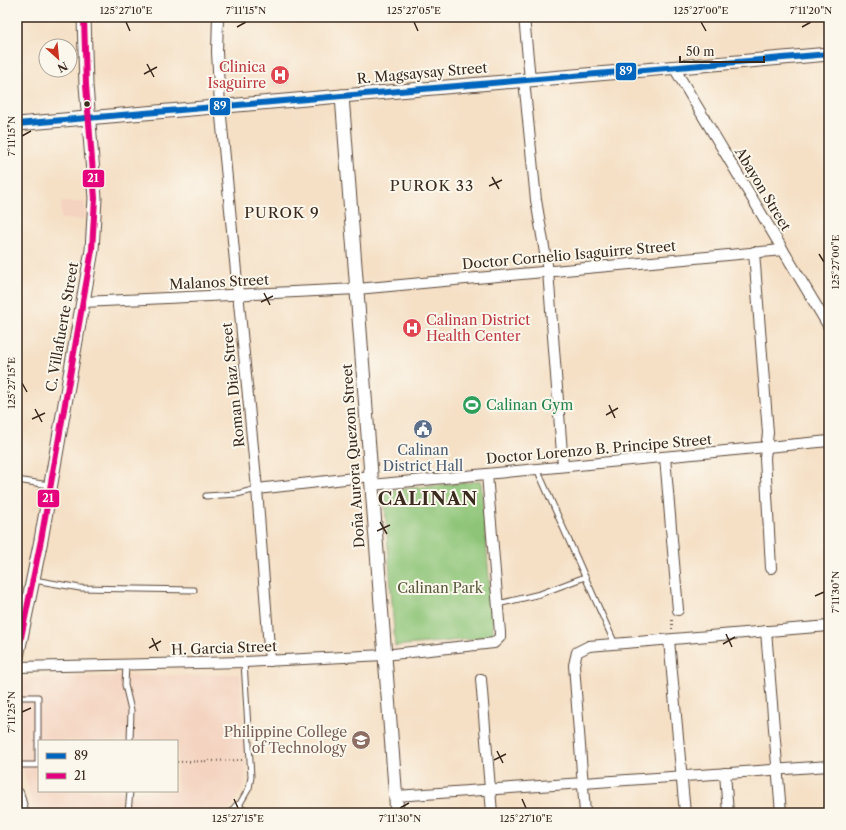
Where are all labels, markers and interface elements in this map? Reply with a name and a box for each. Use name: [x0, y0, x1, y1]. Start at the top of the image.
text: 125°27'10"E: [100, 4, 152, 17]
text: 7°11'15"N: [226, 4, 266, 17]
text: 125°27'05"E: [387, 4, 441, 17]
text: 125°27'00"E: [674, 4, 729, 17]
text: 7°11'20"N: [790, 4, 832, 17]
north arrow: [38, 38, 78, 78]
scale bar: [680, 38, 764, 64]
text: 50 m: [686, 44, 715, 59]
place label: Clinica Isaguirre: [208, 58, 267, 92]
street label: R. Magsaysay Street: [356, 58, 488, 88]
text: N: [55, 59, 70, 76]
line badge: 89: [615, 62, 637, 81]
hospital icon: Clinica Isaguirre: [269, 64, 291, 86]
text: 89: [619, 64, 633, 78]
line badge: 89: [209, 97, 231, 116]
unlabelled marker: [82, 99, 92, 109]
text: 89: [213, 99, 227, 113]
text: 7°11'15"N: [5, 116, 18, 156]
street label: Abayon Street: [731, 143, 795, 234]
line badge: 21: [82, 169, 105, 188]
text: 21: [87, 171, 99, 185]
district label: PUROK 33: [390, 176, 474, 195]
district label: PUROK 9: [244, 203, 320, 222]
text: 125°27'00"E: [829, 234, 842, 289]
street label: Doctor Cornelio Isaguirre Street: [461, 237, 677, 273]
street label: C. Villafuerte Street: [42, 261, 82, 393]
street label: Malanos Street: [169, 270, 269, 294]
place label: Calinan District Health Center: [426, 311, 530, 345]
hospital icon: Calinan District Health Center: [401, 317, 423, 339]
street label: Roman Diaz Street: [217, 322, 248, 448]
text: 125°27'15"E: [5, 357, 18, 409]
street label: Doña Aurora Quezon Street: [338, 363, 368, 549]
sports icon: Calinan Gym: [461, 394, 483, 416]
place label: Calinan Gym: [486, 396, 573, 414]
public building icon: Calinan District Hall: [412, 418, 434, 440]
street label: Doctor Lorenzo B. Principe Street: [485, 430, 713, 468]
place label: Calinan District Hall: [383, 441, 463, 475]
district label: CALINAN: [378, 488, 478, 510]
line badge: 21: [37, 489, 60, 508]
text: 21: [42, 491, 54, 505]
text: 7°11'30"N: [829, 571, 842, 613]
park label: Calinan Park: [397, 579, 484, 597]
street label: H. Garcia Street: [171, 637, 277, 659]
text: 7°11'25"N: [5, 691, 18, 733]
place label: Philippine College of Technology: [224, 723, 347, 757]
school or university icon: Philippine College of Technology: [350, 729, 372, 751]
legend: [38, 740, 178, 792]
text: 89: [74, 748, 88, 763]
text: 21: [74, 768, 86, 783]
text: 125°27'15"E: [212, 812, 264, 825]
text: 7°11'30"N: [379, 812, 421, 825]
text: 125°27'10"E: [500, 812, 552, 825]

